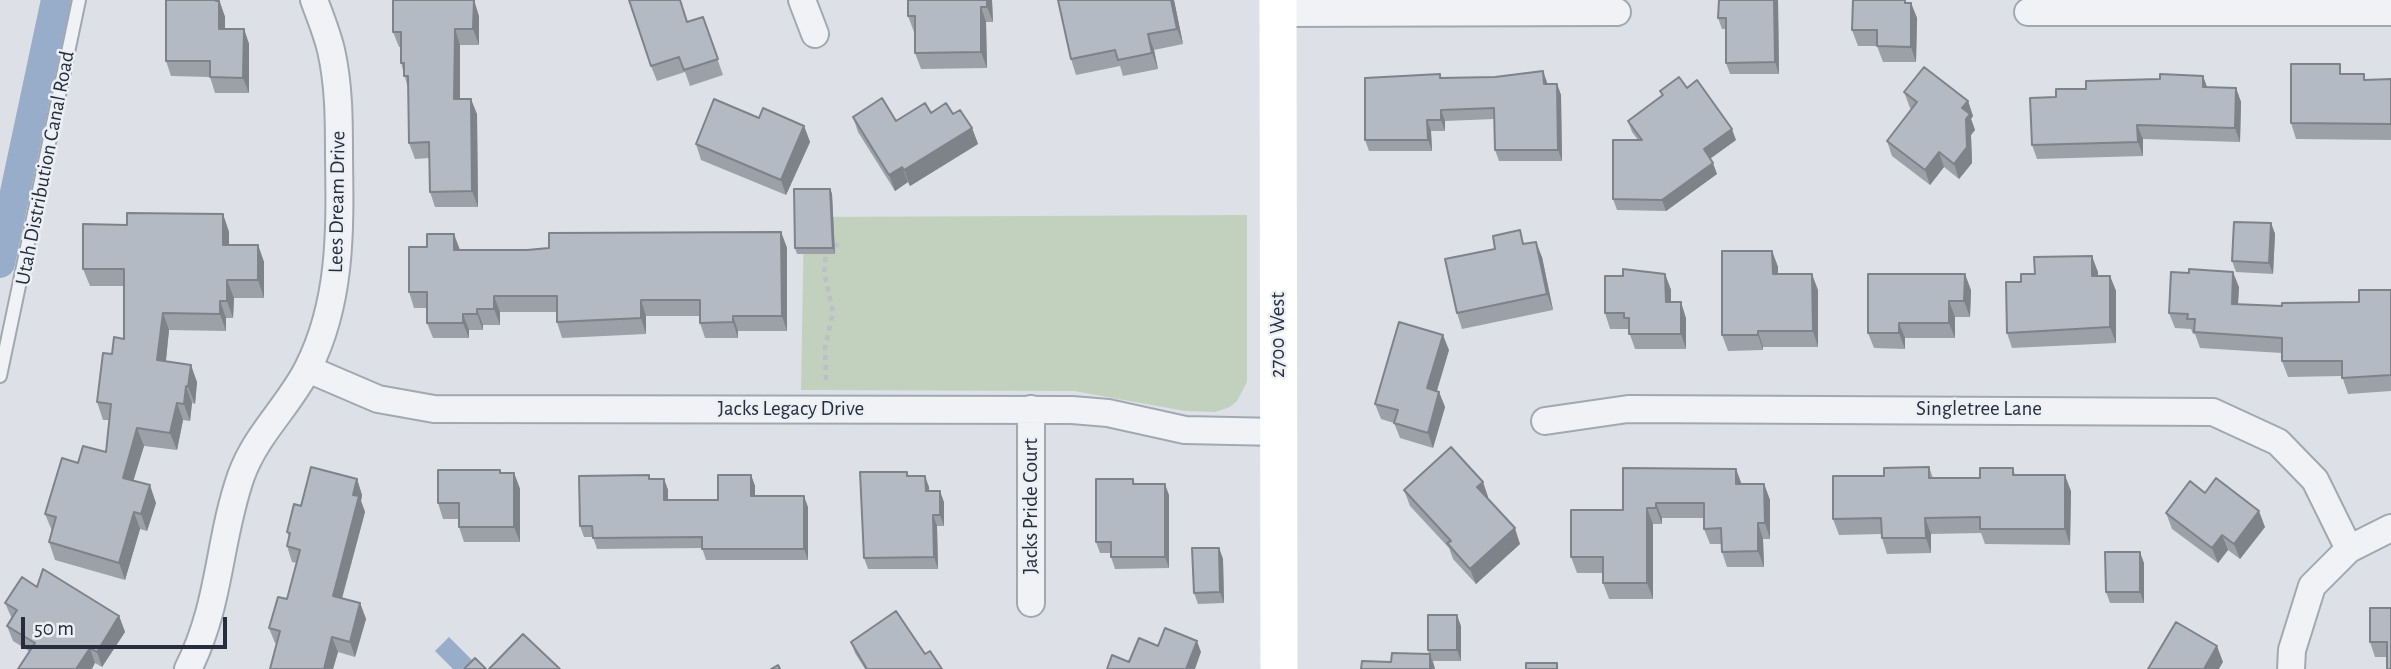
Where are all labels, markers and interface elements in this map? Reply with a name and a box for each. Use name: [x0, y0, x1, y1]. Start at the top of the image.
street label: Utah Distribution Canal Road: [10, 49, 80, 287]
street label: Lees Dream Drive: [323, 131, 351, 273]
street label: 2700 West: [1265, 292, 1291, 378]
street label: Jacks Legacy Drive: [718, 396, 864, 422]
street label: Singletree Lane: [1916, 396, 2042, 422]
street label: Jacks Pride Court: [1018, 438, 1044, 574]
scale bar: [24, 602, 231, 646]
text: 50 m: [34, 618, 74, 639]

